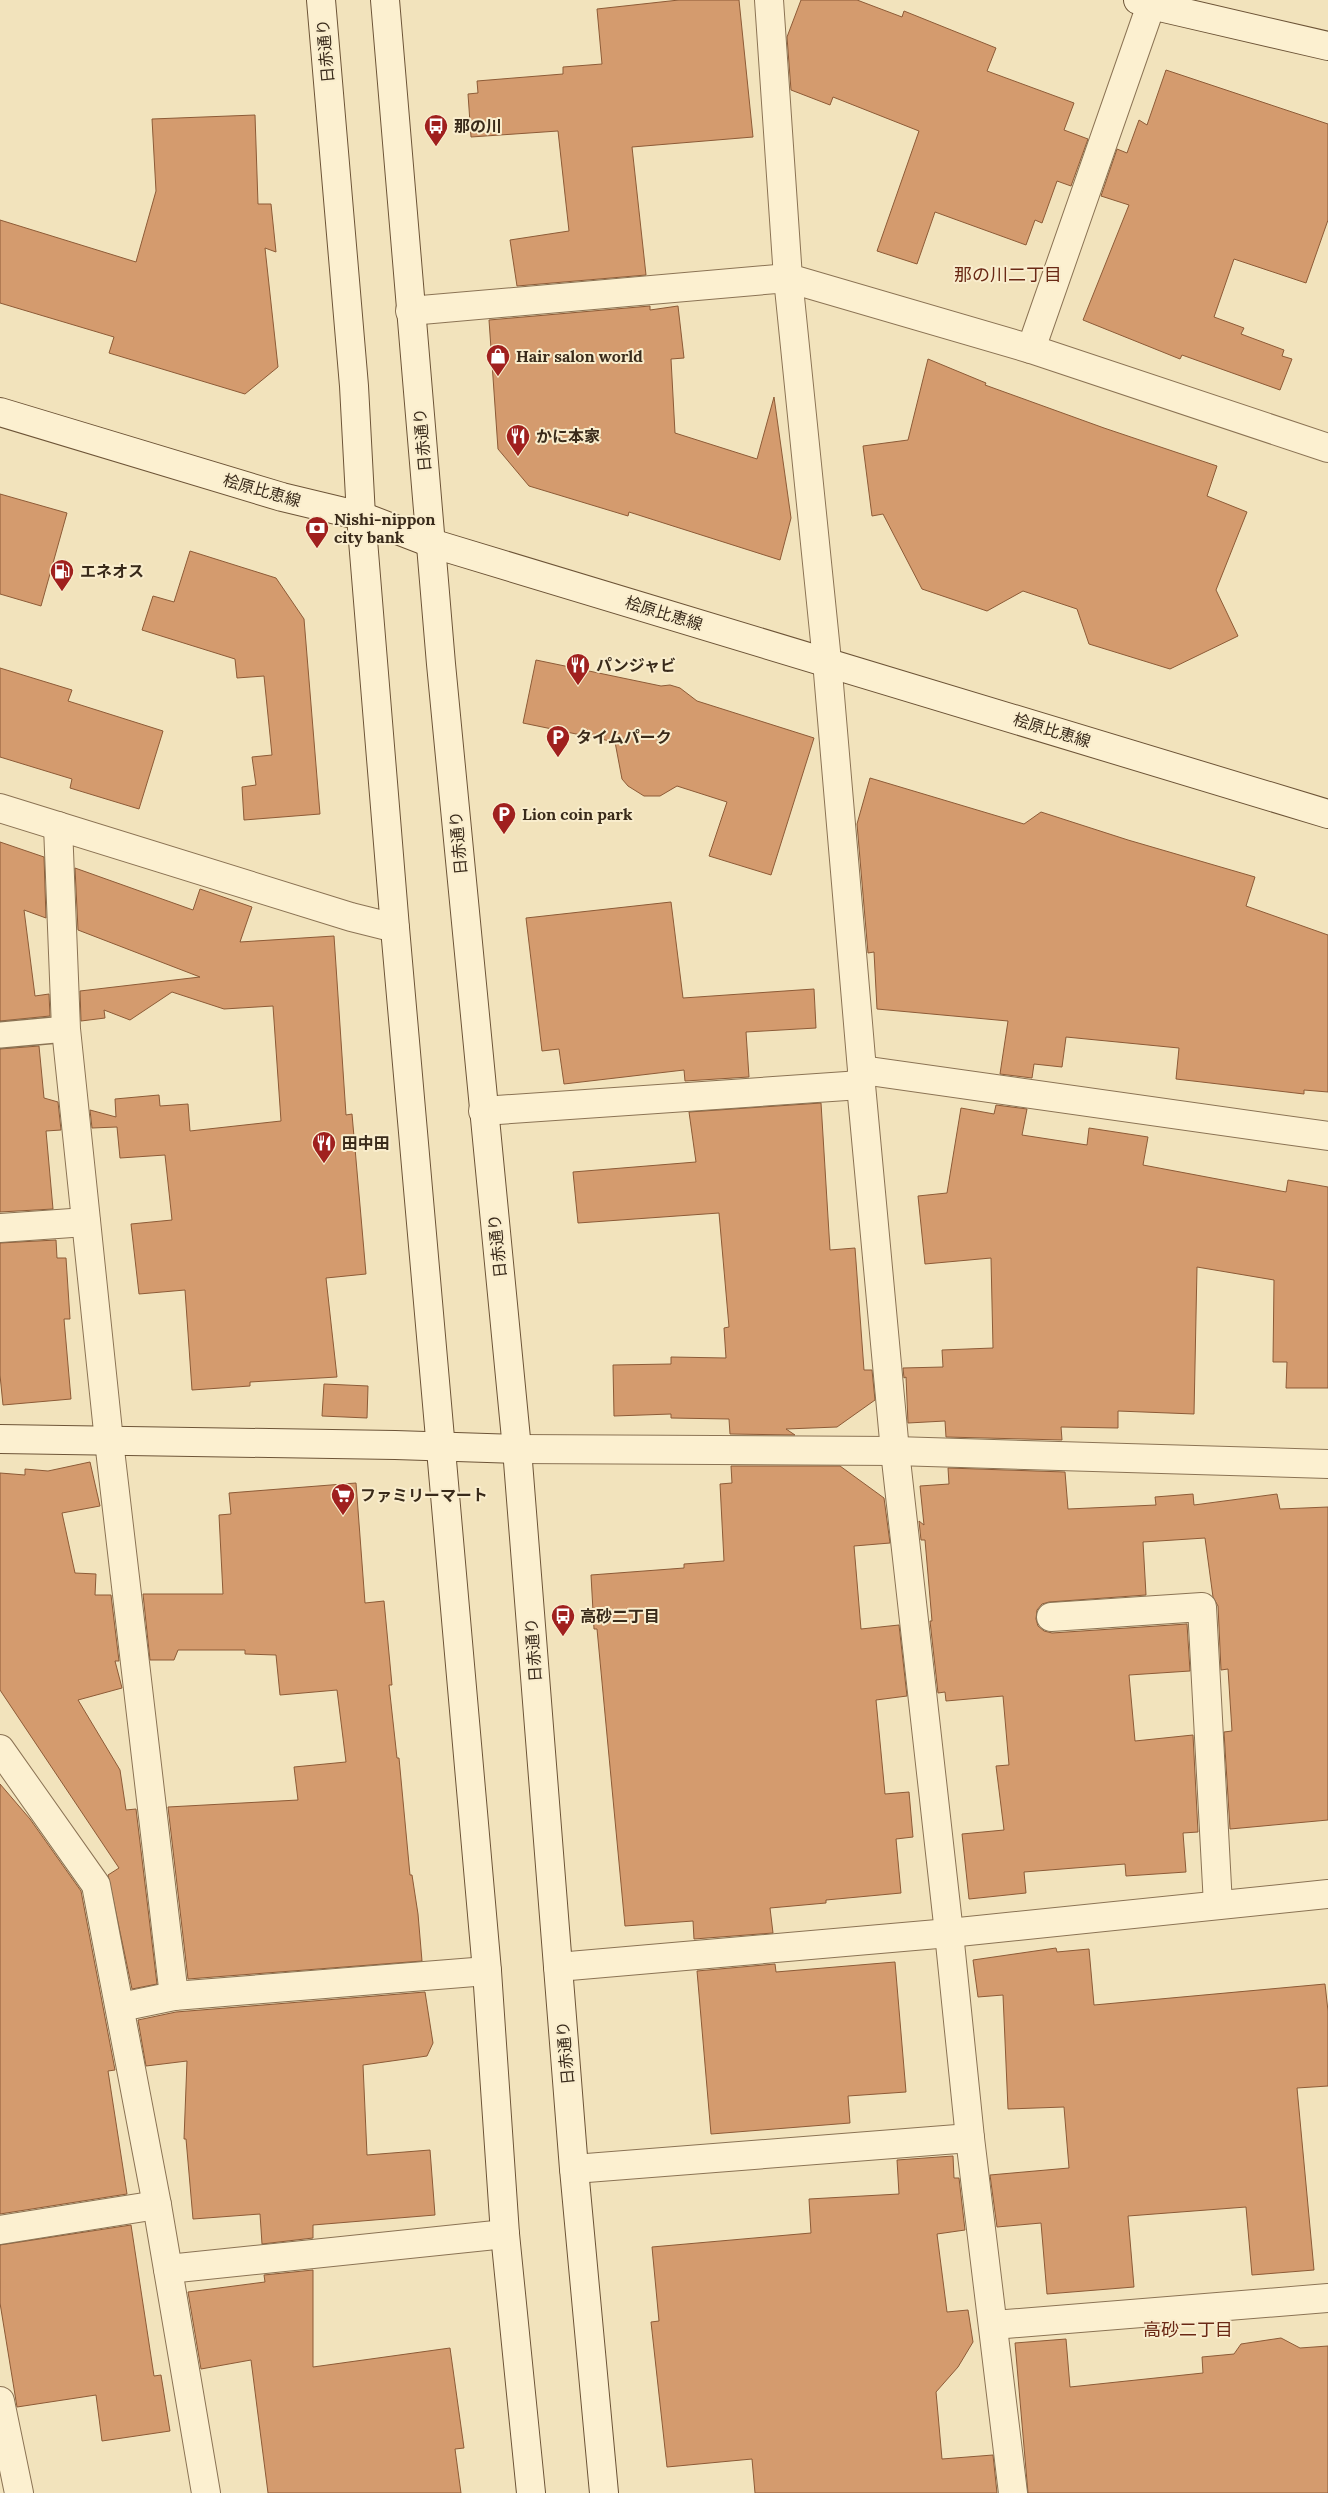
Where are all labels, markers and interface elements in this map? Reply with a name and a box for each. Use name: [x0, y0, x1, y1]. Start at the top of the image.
street label: 日赤通り: [312, 18, 338, 84]
bus stop icon: 那の川: [423, 113, 449, 147]
place label: 那の川: [454, 116, 502, 136]
district label: 那の川二丁目: [954, 263, 1062, 286]
shop icon: Hair salon world: [485, 343, 511, 377]
place label: Hair salon world: [516, 346, 643, 366]
street label: 日赤通り: [409, 407, 435, 473]
restaurant icon: かに本家: [505, 423, 531, 457]
place label: かに本家: [536, 426, 600, 446]
street label: 桧原比恵線: [221, 469, 303, 511]
place label: Nishi-nippon city bank: [334, 509, 436, 547]
bank icon: Nishi-nippon city bank: [304, 515, 330, 549]
fuel station icon: エネオス: [49, 558, 75, 592]
place label: エネオス: [80, 561, 144, 581]
street label: 桧原比恵線: [623, 592, 705, 634]
restaurant icon: パンジャビ: [565, 652, 591, 686]
place label: パンジャビ: [596, 655, 676, 675]
street label: 桧原比恵線: [1011, 709, 1093, 751]
parking icon: タイムパーク: [545, 724, 571, 758]
place label: タイムパーク: [576, 727, 672, 747]
parking icon: Lion coin park: [491, 801, 517, 835]
place label: Lion coin park: [522, 804, 633, 824]
street label: 日赤通り: [445, 810, 471, 876]
restaurant icon: 田中田: [311, 1130, 337, 1164]
place label: 田中田: [342, 1133, 390, 1153]
street label: 日赤通り: [484, 1213, 510, 1279]
supermarket icon: ファミリーマート: [330, 1482, 356, 1516]
place label: ファミリーマート: [360, 1485, 488, 1505]
bus stop icon: 高砂二丁目: [550, 1603, 576, 1637]
place label: 高砂二丁目: [580, 1606, 660, 1626]
street label: 日赤通り: [521, 1617, 545, 1683]
street label: 日赤通り: [552, 2020, 578, 2086]
district label: 高砂二丁目: [1143, 2318, 1233, 2341]

